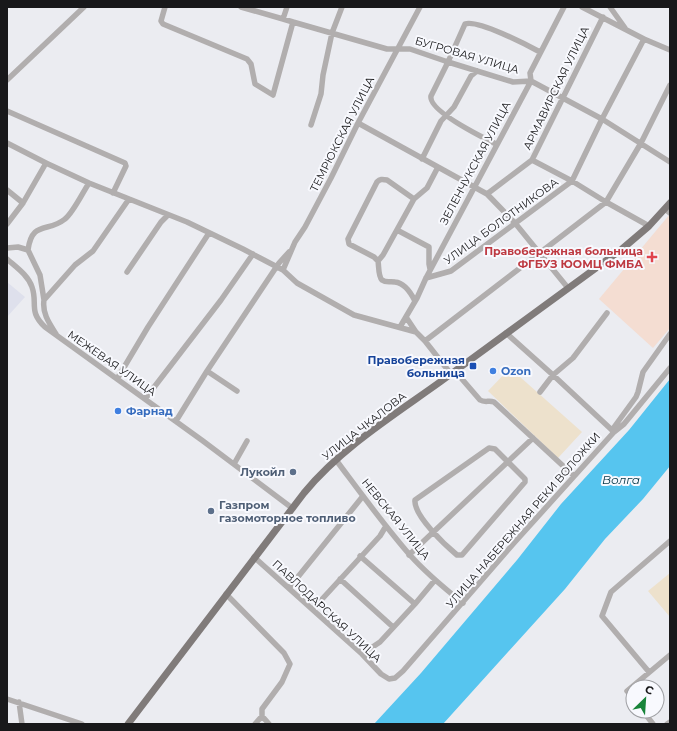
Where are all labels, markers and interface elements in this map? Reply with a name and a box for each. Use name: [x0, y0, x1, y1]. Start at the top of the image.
street label: АРМАВИРСКАЯ УЛИЦА: [520, 23, 592, 152]
street label: БУГРОВАЯ УЛИЦА: [413, 33, 521, 77]
street label: ТЕМРЮКСКАЯ УЛИЦА: [307, 73, 378, 194]
street label: ЗЕЛЕНЧУКСКАЯ УЛИЦА: [437, 98, 514, 227]
street label: УЛИЦА БОЛОТНИКОВА: [441, 174, 562, 267]
place label: Правобережная больница ФГБУЗ ЮОМЦ ФМБА: [484, 244, 643, 271]
marker: Правобережная больница ФГБУЗ ЮОМЦ ФМБА: [646, 251, 658, 263]
street label: МЕЖЕВАЯ УЛИЦА: [65, 327, 160, 399]
place label: Правобережная больница: [368, 353, 465, 380]
marker: Правобережная больница: [468, 361, 478, 371]
place label: Ozon: [501, 364, 531, 378]
marker: Ozon: [488, 366, 498, 376]
street label: УЛИЦА ЧКАЛОВА: [319, 388, 409, 463]
place label: Фарнад: [126, 404, 173, 418]
marker: Фарнад: [113, 406, 123, 416]
street label: УЛИЦА НАБЕРЕЖНАЯ РЕКИ ВОЛОЖКИ: [443, 429, 603, 611]
place label: Лукойл: [240, 465, 285, 479]
marker: Лукойл: [288, 467, 298, 477]
water label: Волга: [602, 472, 640, 487]
street label: НЕВСКАЯ УЛИЦА: [359, 475, 434, 563]
place label: Газпром газомоторное топливо: [219, 498, 356, 525]
marker: Газпром газомоторное топливо: [206, 506, 216, 516]
street label: ПАВЛОДАРСКАЯ УЛИЦА: [270, 557, 385, 666]
north arrow: [625, 679, 665, 719]
text: С: [643, 682, 656, 698]

